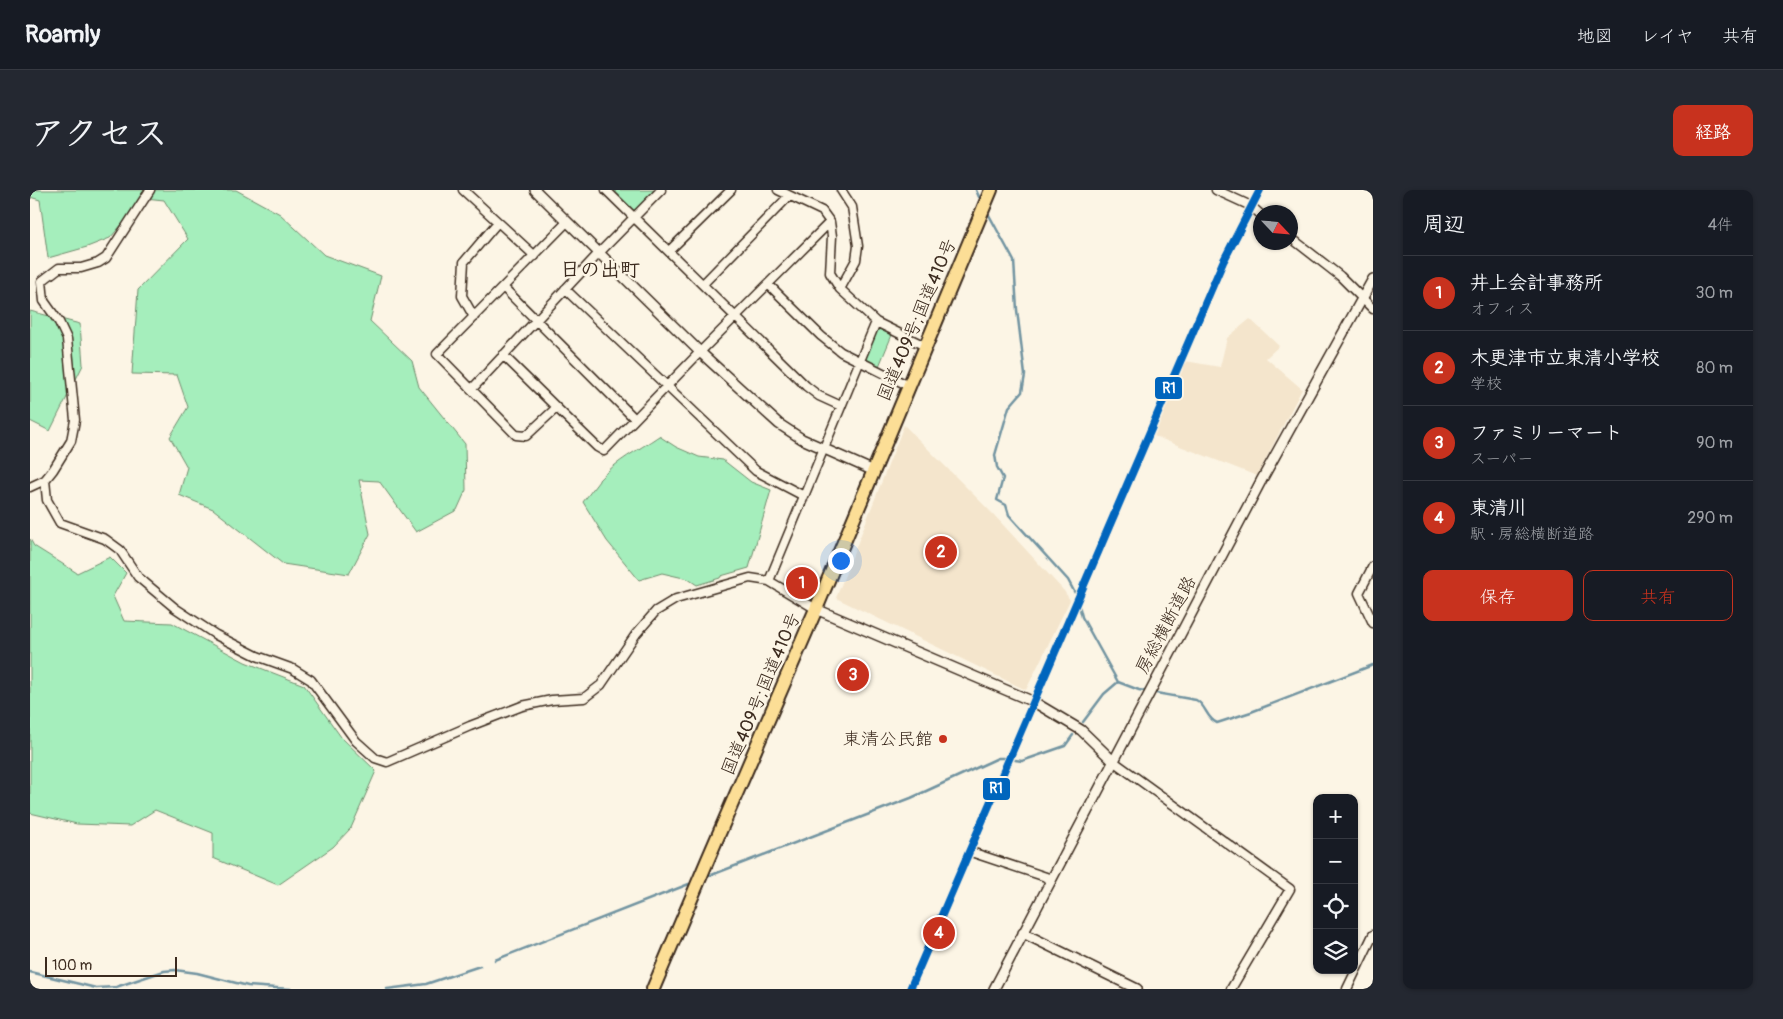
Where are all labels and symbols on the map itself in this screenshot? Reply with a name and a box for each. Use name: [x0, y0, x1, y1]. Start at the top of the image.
north arrow: [1253, 205, 1298, 250]
street label: 国道409号;国道410号: [872, 235, 962, 405]
district label: 日の出町: [560, 257, 640, 282]
line badge: R1: [1154, 376, 1183, 400]
text: R1: [1162, 380, 1176, 397]
pin: 2: [925, 533, 957, 571]
your location: [828, 548, 854, 574]
pin: 1: [786, 564, 818, 602]
street label: 房総横断道路: [1130, 572, 1202, 678]
street label: 国道409号;国道410号: [716, 609, 806, 779]
pin: 3: [837, 656, 869, 694]
place label: 東清公民館: [843, 728, 933, 751]
marker: 東清公民館: [937, 733, 949, 745]
line badge: R1: [982, 777, 1011, 801]
text: R1: [989, 780, 1003, 797]
pin: 4: [923, 914, 955, 952]
scale bar: [45, 954, 178, 977]

